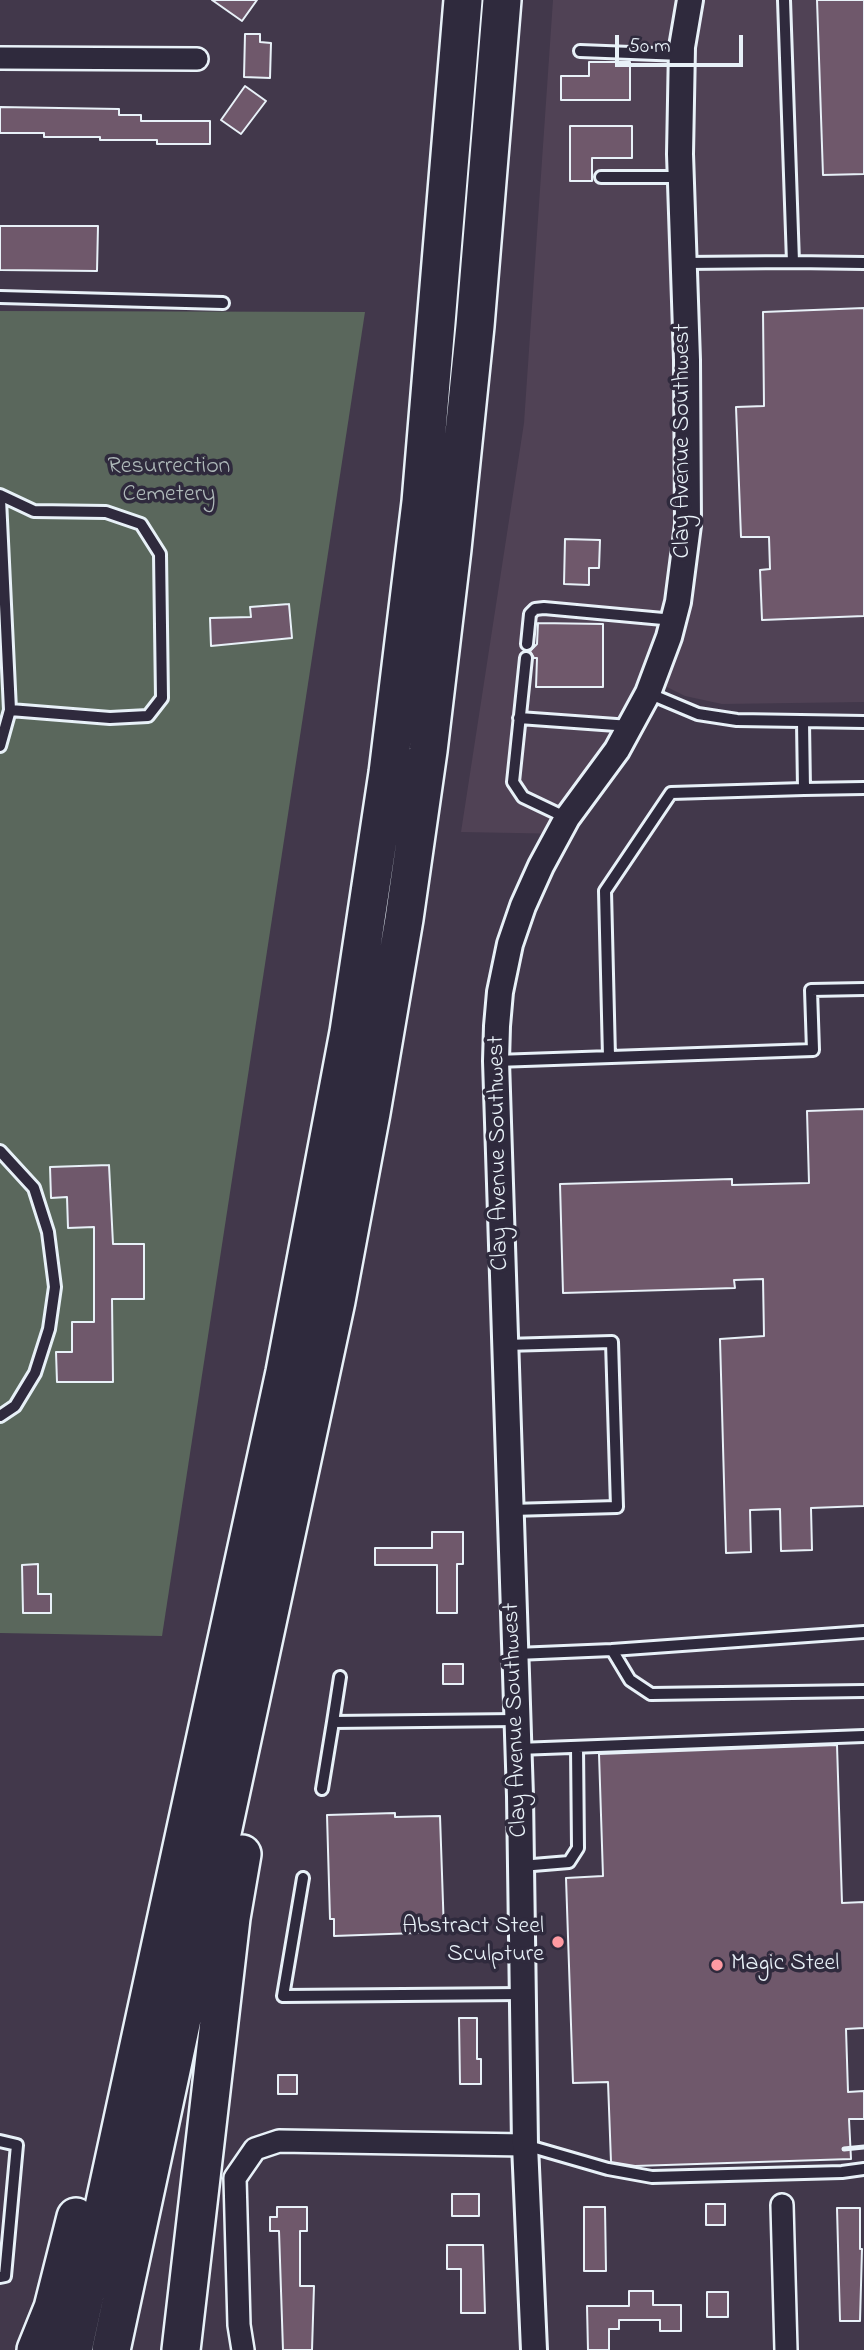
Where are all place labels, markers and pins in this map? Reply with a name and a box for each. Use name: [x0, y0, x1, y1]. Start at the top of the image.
place label: Abstract Steel Sculpture: [402, 1914, 544, 1970]
marker: Abstract Steel Sculpture: [550, 1934, 566, 1950]
place label: Magic Steel: [731, 1951, 839, 1979]
marker: Magic Steel: [709, 1957, 725, 1973]

